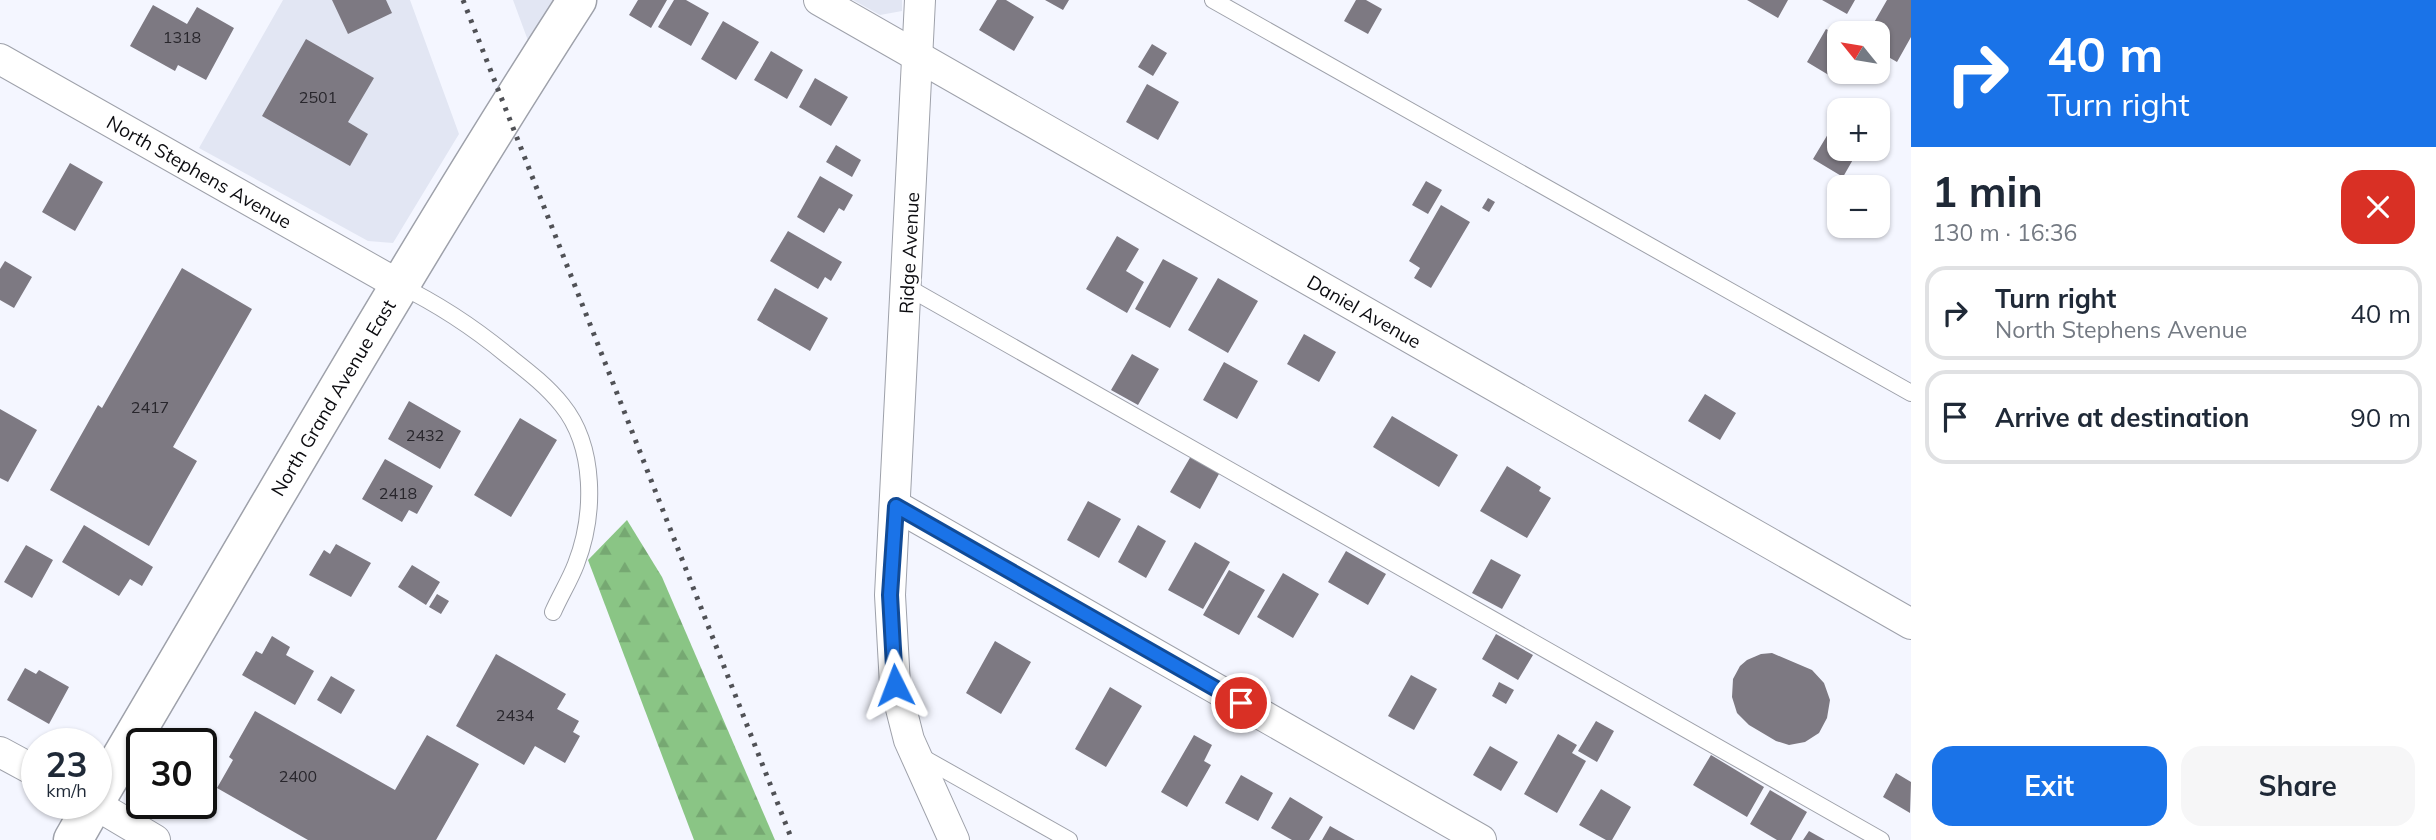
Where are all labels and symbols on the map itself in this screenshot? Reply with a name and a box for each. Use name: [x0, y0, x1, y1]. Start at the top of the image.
north arrow: [1827, 21, 1890, 84]
house number: 1318: [163, 27, 201, 47]
house number: 2501: [299, 87, 337, 107]
street label: North Stephens Avenue: [103, 110, 296, 234]
street label: Ridge Avenue: [894, 191, 924, 315]
street label: Daniel Avenue: [1303, 270, 1425, 354]
street label: North Grand Avenue East: [266, 295, 401, 500]
house number: 2417: [131, 397, 169, 417]
house number: 2432: [406, 425, 444, 445]
house number: 2418: [379, 483, 417, 503]
position arrow: [858, 648, 932, 722]
pin: [1211, 673, 1271, 733]
house number: 2434: [496, 705, 535, 725]
speed limit sign: 30: [126, 728, 217, 819]
house number: 2400: [279, 766, 317, 786]

